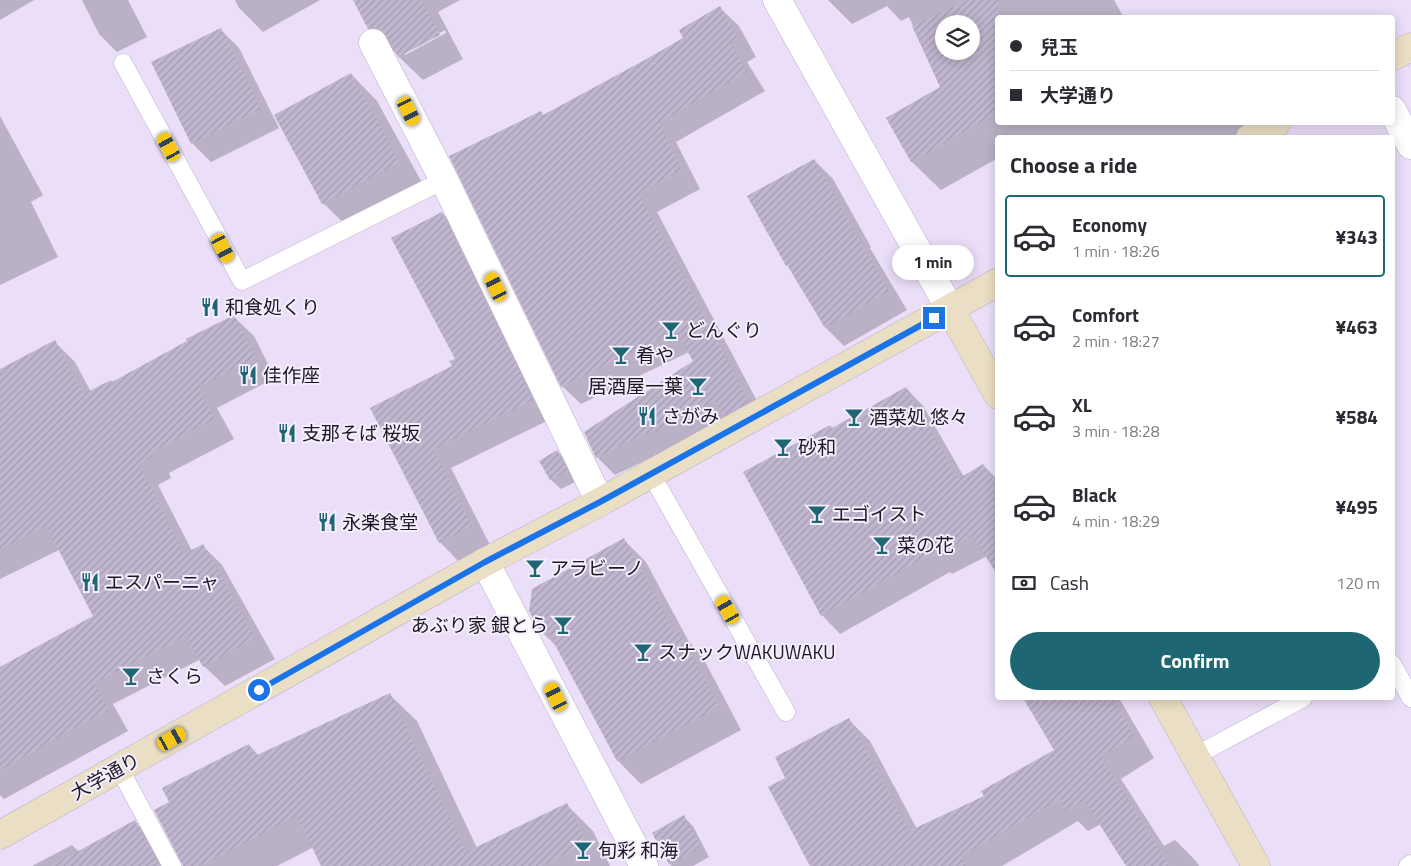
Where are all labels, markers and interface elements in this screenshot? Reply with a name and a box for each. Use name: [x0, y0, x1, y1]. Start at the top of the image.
map controls: [935, 15, 980, 60]
button: layers: [935, 15, 980, 60]
text: 兒玉: [1040, 32, 1078, 61]
text: 大学通り: [1040, 80, 1116, 109]
car: [395, 94, 422, 128]
car: [155, 130, 182, 164]
text: Choose a ride: [1010, 148, 1137, 182]
text: Economy: [1072, 210, 1147, 239]
icon: car: [1012, 214, 1057, 259]
text: ¥343: [1335, 222, 1378, 251]
car: [209, 231, 236, 265]
text: 1 min · 18:26: [1072, 239, 1160, 263]
callout: 1 min: [893, 246, 975, 280]
text: 1 min: [914, 250, 952, 274]
car: [482, 270, 509, 304]
place label: 和食処くり: [225, 292, 320, 321]
restaurant icon: 和食処くり: [199, 296, 221, 318]
text: Comfort: [1072, 300, 1139, 329]
icon: car: [1012, 304, 1057, 349]
route end: [923, 307, 945, 329]
text: ¥463: [1335, 312, 1378, 341]
place label: どんぐり: [686, 315, 762, 344]
bar icon: どんぐり: [660, 319, 682, 341]
text: 2 min · 18:27: [1072, 329, 1160, 353]
place label: 肴や: [636, 340, 674, 369]
bar icon: 肴や: [610, 344, 632, 366]
place label: 佳作座: [263, 360, 320, 389]
restaurant icon: 佳作座: [237, 364, 259, 386]
place label: 居酒屋一葉: [588, 371, 683, 400]
bar icon: 居酒屋一葉: [687, 375, 709, 397]
text: XL: [1072, 390, 1092, 419]
icon: car: [1012, 394, 1057, 439]
place label: さがみ: [662, 401, 719, 430]
place label: 酒菜処 悠々: [869, 402, 968, 431]
text: ¥584: [1335, 402, 1378, 431]
restaurant icon: さがみ: [636, 405, 658, 427]
bar icon: 酒菜処 悠々: [843, 406, 865, 428]
place label: 支那そば 桜坂: [302, 418, 420, 447]
text: 3 min · 18:28: [1072, 419, 1160, 443]
restaurant icon: 支那そば 桜坂: [276, 422, 298, 444]
place label: 砂和: [798, 432, 836, 461]
bar icon: 砂和: [772, 436, 794, 458]
text: Black: [1072, 480, 1117, 509]
icon: car: [1012, 484, 1057, 529]
text: ¥495: [1335, 492, 1378, 521]
place label: エゴイスト: [832, 499, 926, 528]
bar icon: エゴイスト: [806, 503, 828, 525]
place label: 永楽食堂: [342, 507, 418, 536]
text: 4 min · 18:29: [1072, 509, 1160, 533]
restaurant icon: 永楽食堂: [316, 511, 338, 533]
place label: 菜の花: [897, 530, 954, 559]
bar icon: 菜の花: [871, 534, 893, 556]
place label: アラビーノ: [550, 553, 644, 582]
bar icon: アラビーノ: [524, 557, 546, 579]
place label: エスパーニャ: [105, 567, 219, 596]
text: Cash: [1050, 568, 1089, 597]
icon: cash: [1010, 569, 1038, 597]
restaurant icon: エスパーニャ: [79, 571, 101, 593]
text: 120 m: [1336, 571, 1380, 595]
car: [714, 593, 741, 627]
place label: あぶり家 銀とら: [411, 610, 548, 639]
bar icon: あぶり家 銀とら: [552, 614, 574, 636]
button: Confirm: [1010, 632, 1380, 690]
place label: スナックWAKUWAKU: [658, 637, 836, 666]
bar icon: スナックWAKUWAKU: [632, 641, 654, 663]
place label: さくら: [146, 661, 203, 690]
bar icon: さくら: [120, 665, 142, 687]
route start: [248, 679, 270, 701]
car: [542, 680, 569, 714]
car: [155, 725, 188, 753]
street label: 大学通り: [64, 744, 145, 807]
place label: 旬彩 和海: [598, 835, 678, 864]
bar icon: 旬彩 和海: [572, 839, 594, 861]

